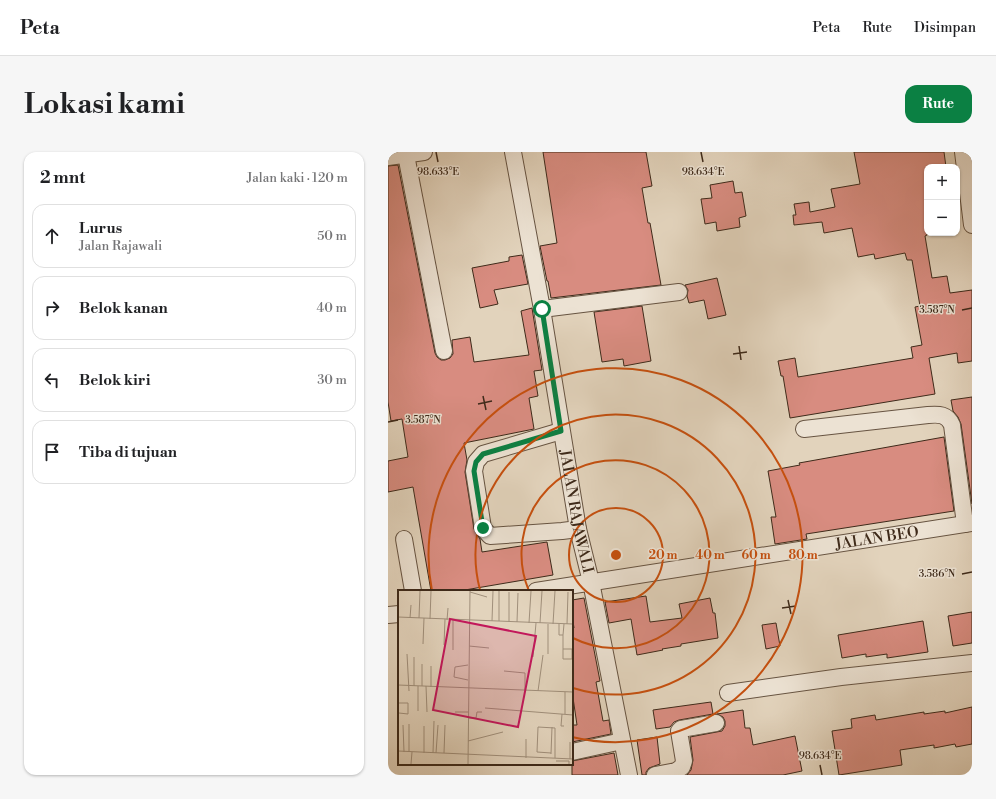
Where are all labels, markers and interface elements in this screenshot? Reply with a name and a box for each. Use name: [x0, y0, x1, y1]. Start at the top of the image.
text: Peta: [20, 16, 60, 40]
text: Peta: [812, 19, 840, 37]
text: Rute: [862, 19, 892, 37]
text: Disimpan: [914, 19, 976, 37]
button: Rute: [905, 85, 972, 123]
text: Lokasi kami: [24, 87, 185, 122]
map controls: [924, 164, 960, 236]
button: +: [924, 164, 960, 200]
text: 98.633°E: [417, 166, 459, 178]
text: 98.634°E: [682, 166, 724, 178]
text: 2 mnt: [40, 167, 85, 189]
text: Jalan kaki · 120 m: [247, 170, 348, 186]
button: −: [924, 200, 960, 236]
text: Lurus: [79, 219, 122, 238]
icon: ahead: [41, 225, 63, 247]
text: 50 m: [317, 228, 347, 244]
text: Jalan Rajawali: [79, 238, 162, 254]
icon: right: [41, 297, 63, 319]
text: Belok kanan: [79, 299, 168, 318]
text: 40 m: [317, 300, 347, 316]
route start: [533, 300, 551, 318]
text: 3.587°N: [919, 304, 955, 316]
icon: left: [41, 369, 63, 391]
text: Belok kiri: [79, 371, 150, 390]
text: 30 m: [317, 372, 347, 388]
text: 3.587°N: [405, 414, 441, 426]
icon: arrive: [41, 441, 63, 463]
text: Tiba di tujuan: [79, 443, 177, 462]
street label: JALAN RAJAWALI: [555, 447, 598, 575]
route end: [474, 519, 492, 537]
street label: JALAN BEO: [833, 522, 920, 554]
centre of rings: [609, 548, 623, 562]
text: 20 m: [648, 548, 678, 563]
text: 40 m: [695, 548, 725, 563]
text: 60 m: [741, 548, 771, 563]
text: 80 m: [788, 548, 818, 563]
text: 3.586°N: [919, 568, 956, 580]
inset map: [398, 590, 573, 765]
text: 98.634°E: [799, 750, 841, 762]

